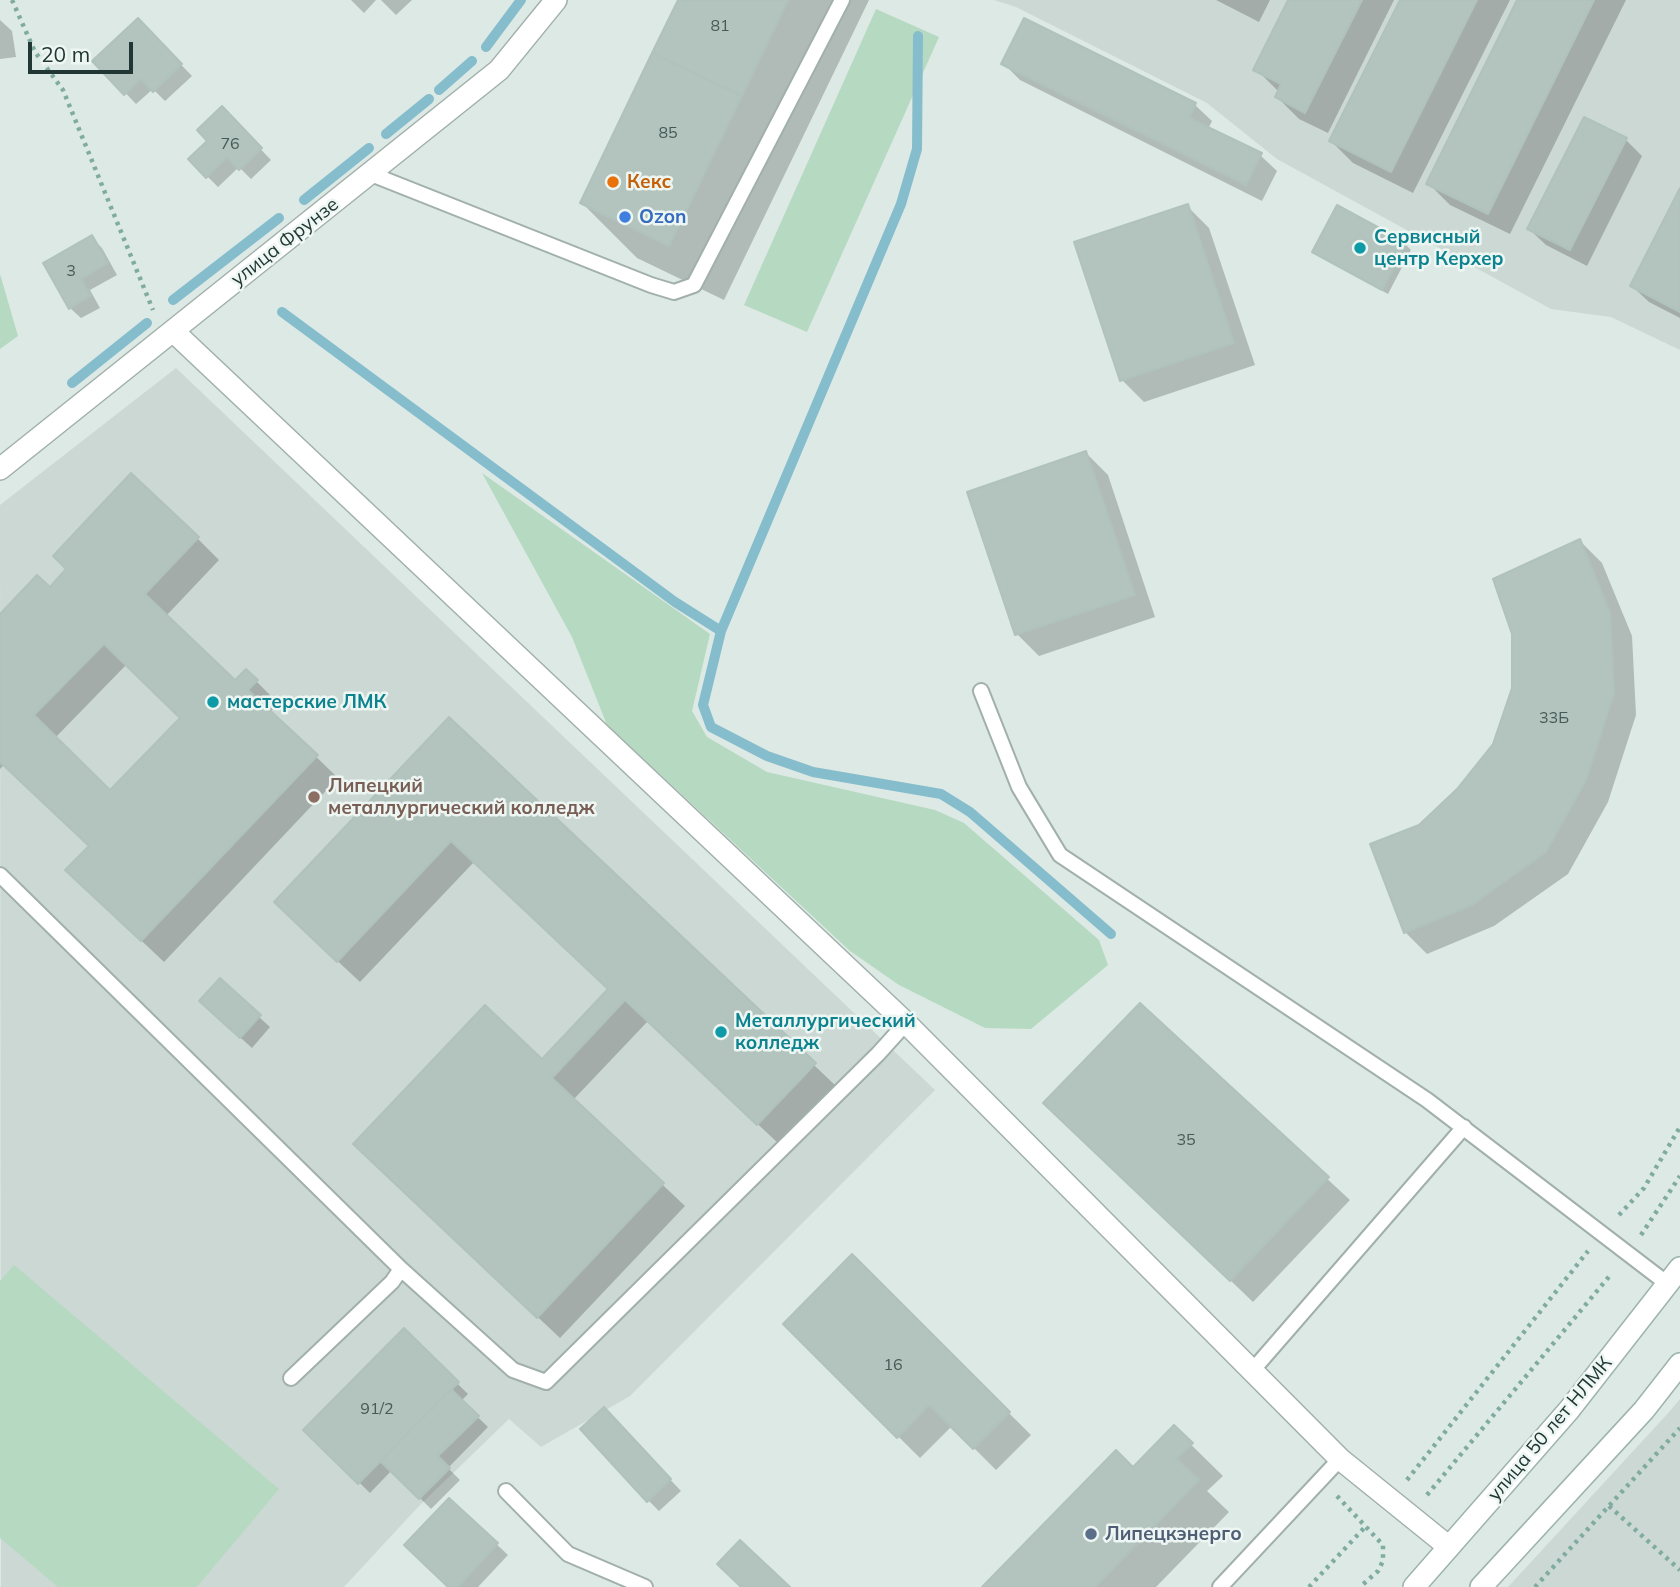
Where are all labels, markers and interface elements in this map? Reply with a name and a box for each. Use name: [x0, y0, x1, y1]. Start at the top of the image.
house number: 81: [710, 16, 730, 36]
scale bar: [32, 28, 136, 72]
text: 20 m: [41, 41, 90, 67]
house number: 85: [658, 123, 678, 143]
house number: 76: [220, 134, 240, 154]
place label: Кекс: [627, 171, 671, 193]
marker: Кекс: [605, 174, 621, 190]
street label: улица Фрунзе: [227, 193, 343, 291]
place label: Ozon: [639, 206, 686, 228]
marker: Ozon: [617, 209, 633, 225]
place label: Сервисный центр Керхер: [1374, 226, 1504, 270]
marker: Сервисный центр Керхер: [1352, 240, 1368, 256]
house number: 3: [66, 261, 76, 281]
place label: мастерские ЛМК: [227, 691, 387, 713]
marker: мастерские ЛМК: [205, 694, 221, 710]
house number: 33Б: [1539, 708, 1569, 728]
place label: Липецкий металлургический колледж: [328, 775, 595, 819]
marker: Липецкий металлургический колледж: [306, 789, 322, 805]
place label: Металлургический колледж: [735, 1010, 916, 1054]
marker: Металлургический колледж: [713, 1024, 729, 1040]
house number: 35: [1176, 1130, 1196, 1150]
street label: улица 50 лет НЛМК: [1483, 1352, 1617, 1506]
house number: 16: [883, 1355, 903, 1375]
house number: 91/2: [360, 1399, 394, 1419]
place label: Липецкэнерго: [1105, 1523, 1242, 1545]
marker: Липецкэнерго: [1083, 1526, 1099, 1542]

